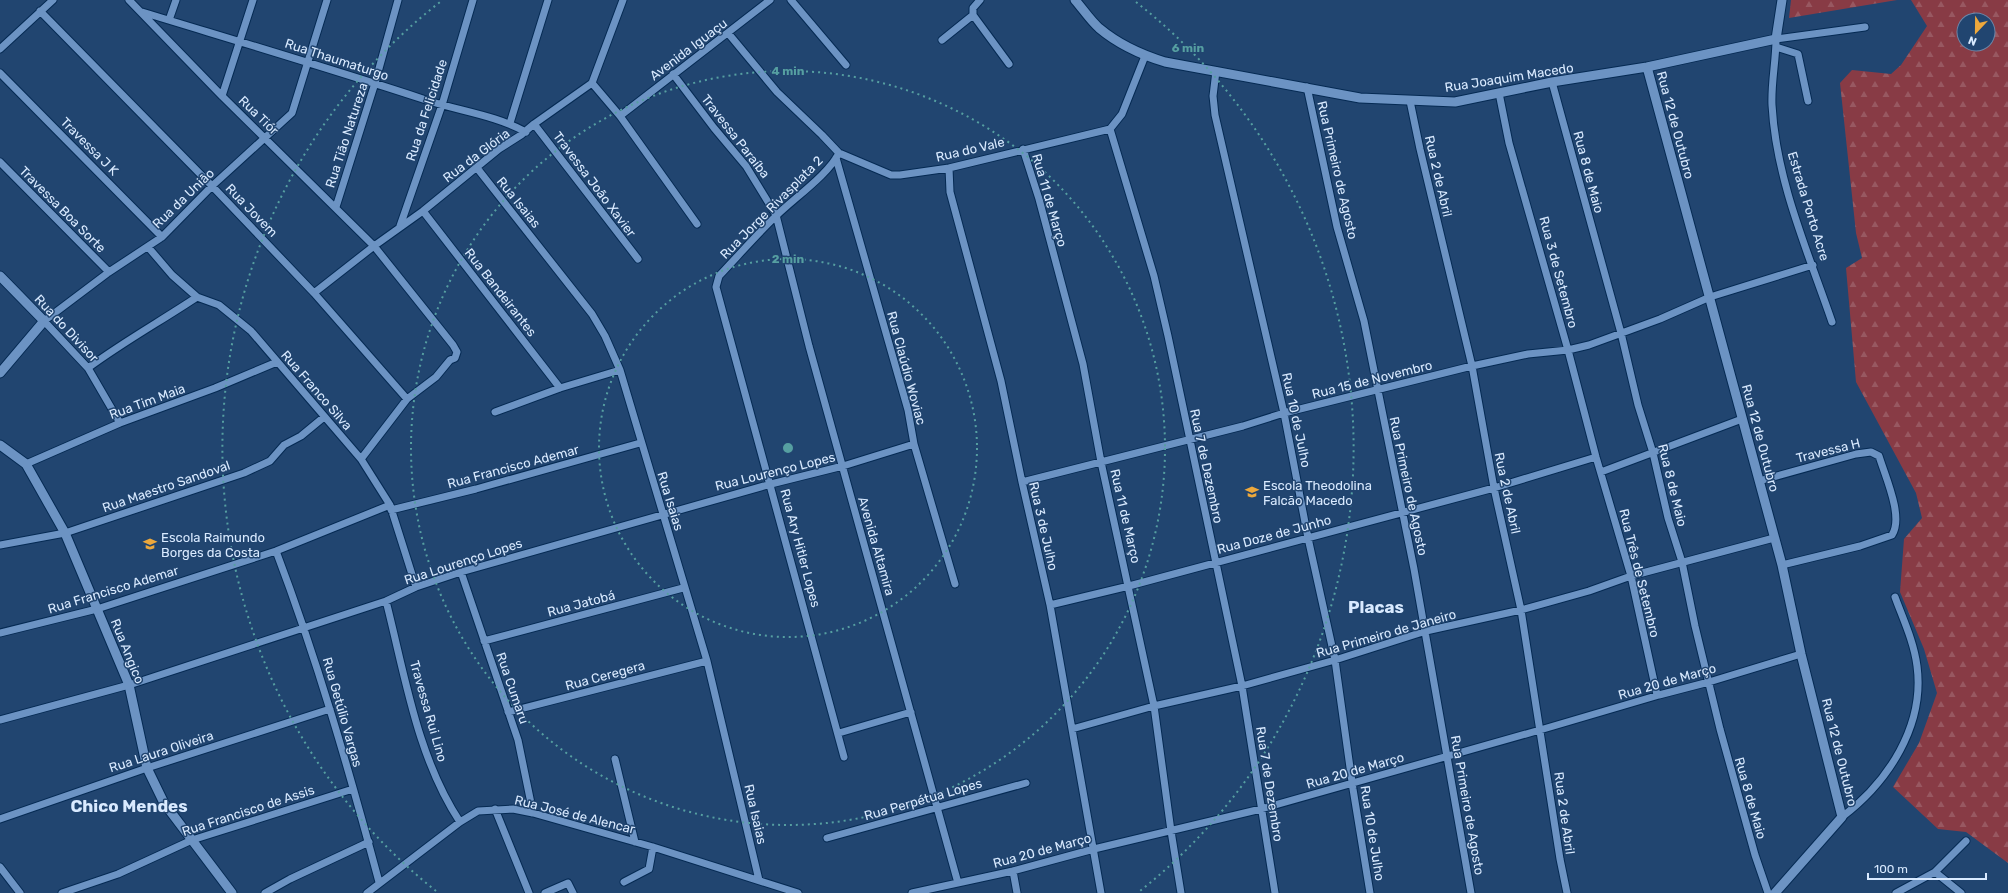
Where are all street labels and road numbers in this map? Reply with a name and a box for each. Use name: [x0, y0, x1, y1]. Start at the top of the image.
street label: Avenida Iguaçu: [647, 15, 731, 84]
street label: Rua Thaumaturgo: [283, 36, 391, 84]
street label: Rua da Felicidade: [403, 57, 450, 163]
street label: Rua Joaquim Macedo: [1444, 60, 1575, 95]
street label: Rua 12 de Outubro: [1654, 70, 1697, 181]
street label: Rua Tião Natureza: [322, 81, 371, 190]
street label: Travessa Paraíba: [698, 92, 773, 181]
street label: Rua Tiór: [236, 93, 282, 138]
street label: Rua Primeiro de Agosto: [1313, 100, 1361, 241]
street label: Travessa J K: [58, 114, 122, 178]
street label: Rua da Glória: [440, 125, 513, 185]
street label: Travessa João Xavier: [550, 129, 639, 240]
street label: Rua 8 de Maio: [1570, 129, 1607, 215]
street label: Rua do Vale: [934, 134, 1006, 165]
street label: Rua 2 de Abril: [1422, 134, 1455, 218]
street label: Estrada Porto Acre: [1785, 150, 1832, 263]
street label: Rua 11 de Março: [1029, 152, 1070, 248]
street label: Rua Jorge Rivasplata 2: [717, 153, 826, 262]
street label: Travessa Boa Sorte: [16, 163, 109, 256]
street label: Rua da União: [150, 165, 217, 231]
street label: Rua Isaias: [494, 174, 544, 231]
street label: Rua Jovem: [223, 181, 281, 240]
street label: Rua 3 de Setembro: [1536, 215, 1581, 330]
street label: Rua Bandeirantes: [462, 245, 540, 340]
street label: Rua do Divisor: [32, 292, 102, 365]
street label: Rua Claúdio Woviac: [884, 310, 929, 427]
street label: Rua Franco Silva: [278, 348, 355, 433]
street label: Rua 15 de Novembro: [1310, 357, 1434, 402]
street label: Rua 10 de Julho: [1279, 371, 1314, 469]
street label: Rua Tim Maia: [107, 381, 187, 422]
street label: Rua 12 de Outubro: [1739, 383, 1782, 494]
street label: Rua 7 de Dezembro: [1187, 408, 1226, 525]
street label: Rua Primeiro de Agosto: [1385, 415, 1431, 557]
street label: Travessa H: [1795, 435, 1862, 466]
street label: Rua Francisco Ademar: [446, 442, 581, 491]
street label: Rua 8 de Maio: [1655, 442, 1690, 528]
street label: Rua Lourenço Lopes: [713, 449, 837, 494]
street label: Rua 2 de Abril: [1492, 451, 1523, 535]
street label: Rua Maestro Sandoval: [100, 458, 232, 515]
street label: Rua 11 de Março: [1107, 468, 1144, 565]
street label: Rua Isaias: [654, 470, 687, 533]
street label: Rua 3 de Julho: [1026, 480, 1061, 572]
street label: Rua Ary Hitler Lopes: [777, 487, 824, 609]
street label: Avenida Altamira: [855, 495, 898, 597]
street label: Rua Três de Setembro: [1616, 507, 1663, 639]
street label: Rua Doze de Junho: [1215, 512, 1333, 557]
street label: Rua Lourenço Lopes: [402, 535, 524, 588]
street label: Rua Francisco Ademar: [46, 562, 180, 616]
street label: Rua Jatobá: [546, 587, 617, 620]
street label: Rua Primeiro de Janeiro: [1315, 606, 1458, 661]
street label: Rua Angico: [107, 617, 147, 686]
street label: Rua Cumaru: [493, 650, 532, 726]
street label: Rua Getúlio Vargas: [319, 655, 365, 769]
street label: Rua Ceregera: [564, 658, 647, 694]
street label: Travessa Rui Lino: [407, 659, 450, 764]
street label: Rua 20 de Março: [1617, 660, 1718, 703]
street label: Rua 12 de Outubro: [1819, 697, 1860, 808]
street label: Rua 7 de Dezembro: [1253, 725, 1286, 843]
street label: Rua Laura Oliveira: [107, 728, 215, 775]
street label: Rua Primeiro de Agosto: [1447, 734, 1487, 876]
street label: Rua 20 de Março: [1305, 749, 1406, 792]
street label: Rua 8 de Maio: [1732, 755, 1769, 841]
street label: Rua 2 de Abril: [1551, 771, 1578, 855]
street label: Rua Perpétua Lopes: [863, 775, 984, 823]
street label: Rua Francisco de Assis: [180, 782, 317, 839]
street label: Rua Isaias: [741, 783, 770, 846]
street label: Rua 10 de Julho: [1358, 784, 1387, 882]
street label: Rua José de Alencar: [513, 792, 637, 837]
street label: Rua 20 de Março: [991, 830, 1093, 871]

